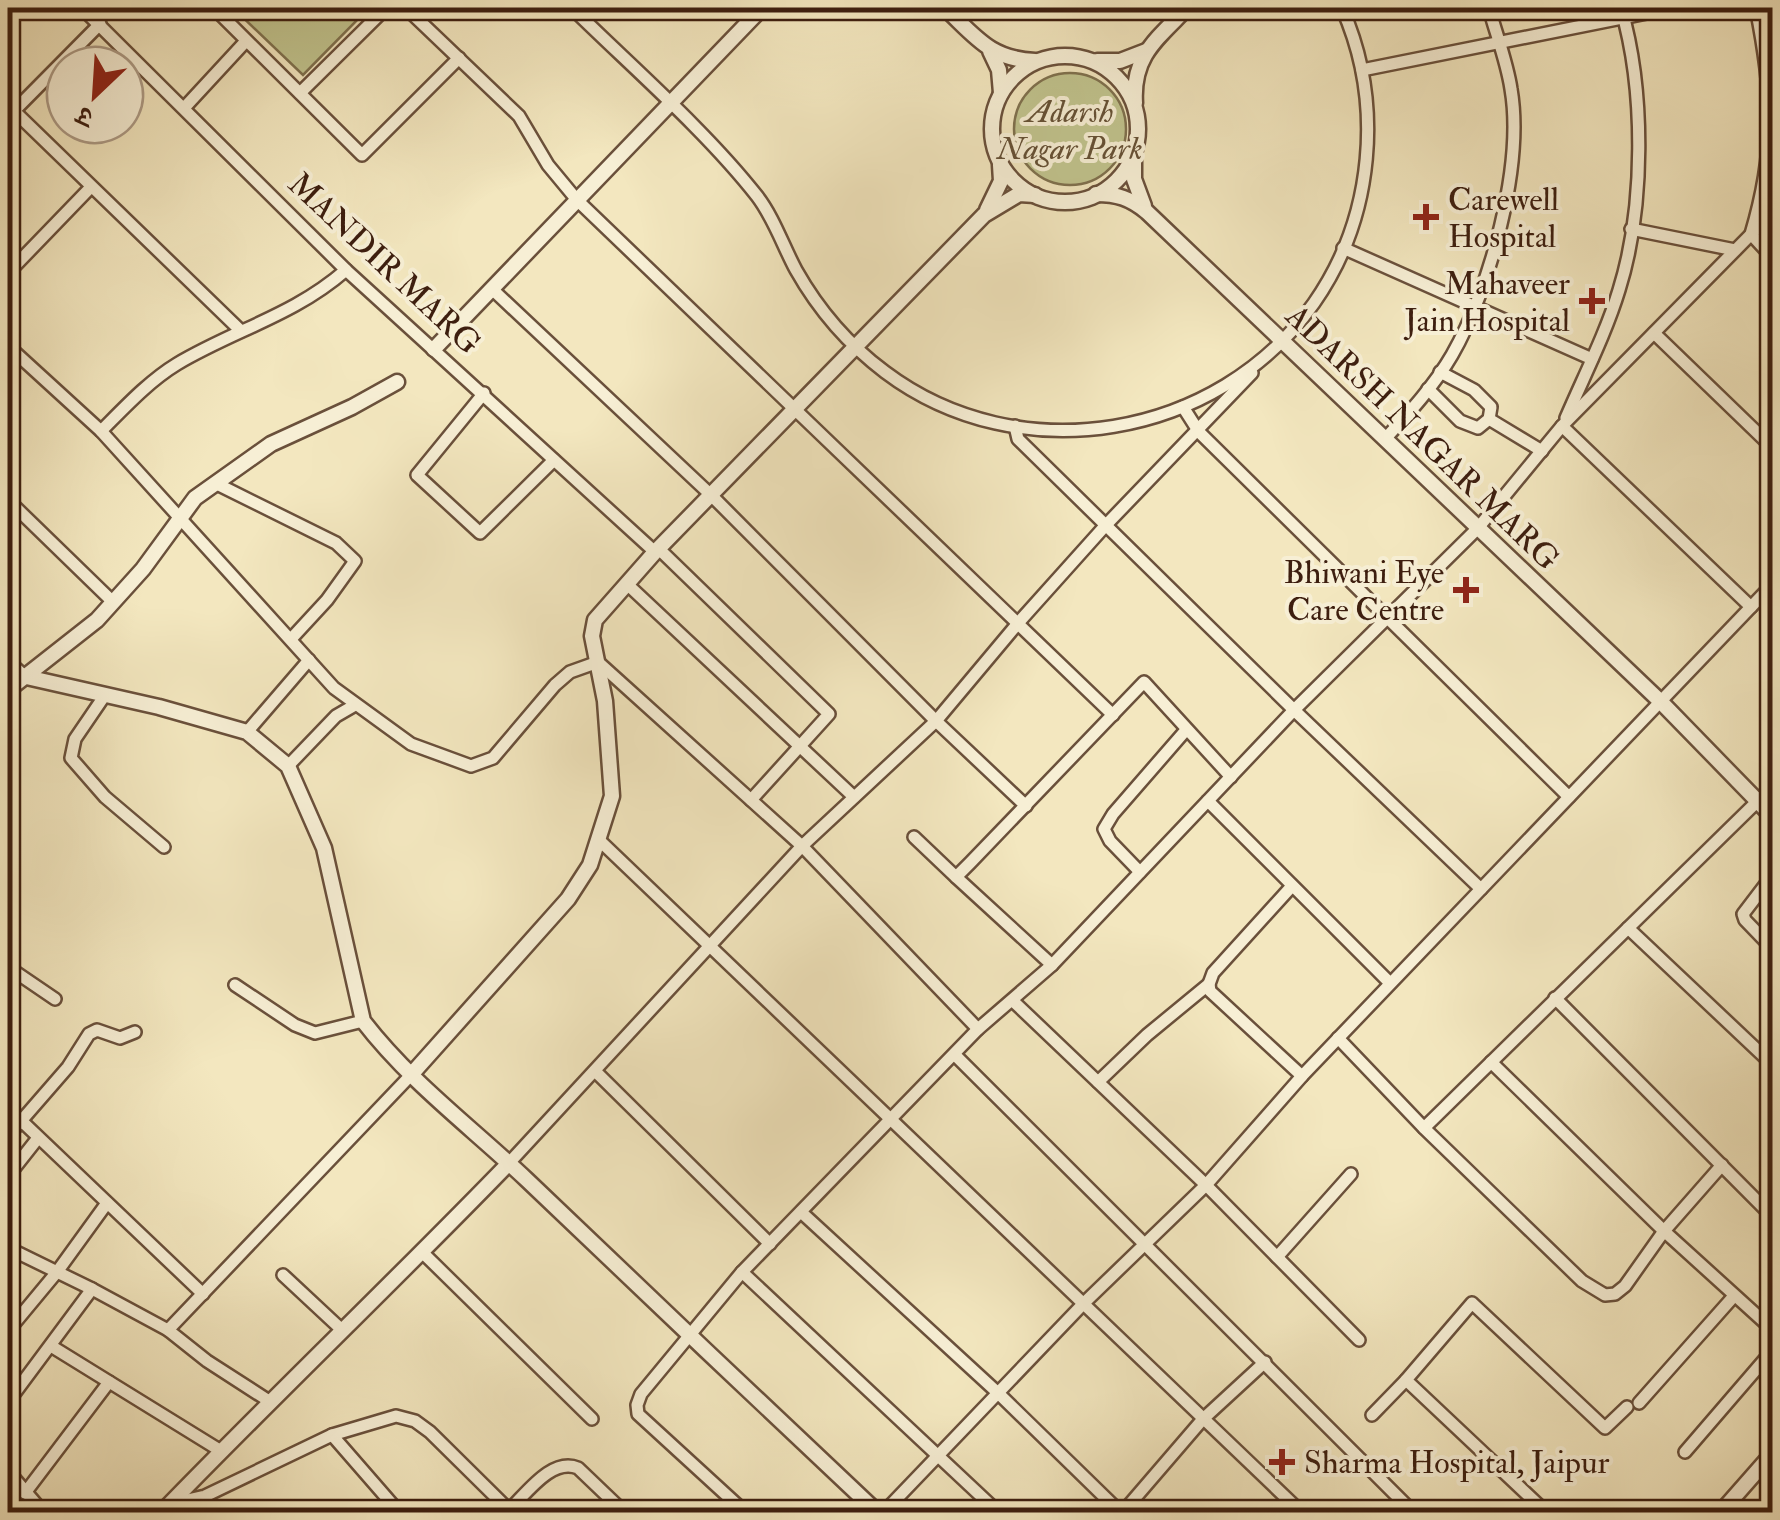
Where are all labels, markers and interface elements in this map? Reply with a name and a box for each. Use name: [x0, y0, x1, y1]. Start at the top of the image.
north arrow: [45, 45, 145, 145]
park label: Adarsh Nagar Park: [995, 92, 1143, 169]
text: उ: [70, 97, 101, 136]
street label: MANDIR MARG: [280, 164, 489, 363]
place label: Carewell Hospital: [1448, 180, 1559, 257]
marker: Carewell Hospital: [1413, 204, 1439, 230]
place label: Mahaveer Jain Hospital: [1404, 264, 1570, 341]
marker: Mahaveer Jain Hospital: [1579, 288, 1605, 314]
street label: ADARSH NAGAR MARG: [1276, 296, 1568, 579]
place label: Bhiwani Eye Care Centre: [1284, 553, 1444, 630]
marker: Bhiwani Eye Care Centre: [1453, 577, 1479, 603]
place label: Sharma Hospital, Jaipur: [1304, 1443, 1609, 1483]
marker: Sharma Hospital, Jaipur: [1269, 1449, 1295, 1475]

